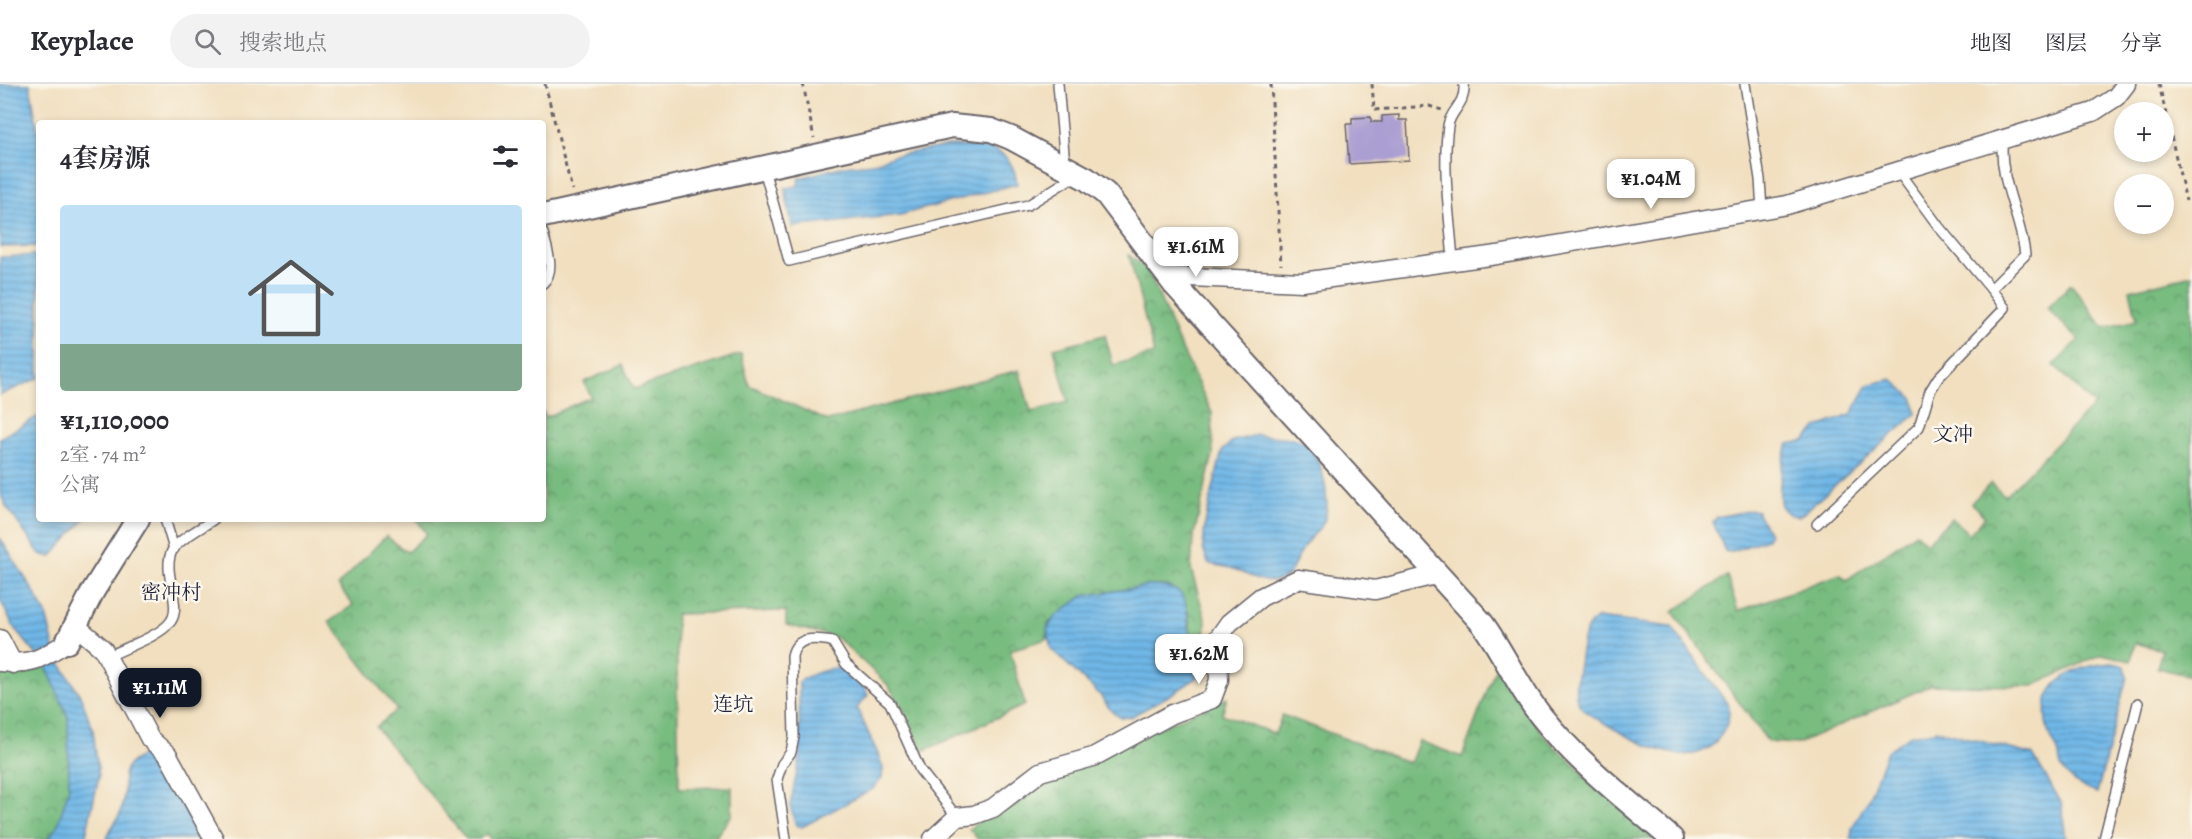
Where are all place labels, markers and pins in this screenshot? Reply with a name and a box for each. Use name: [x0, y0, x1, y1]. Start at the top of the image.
pin: ¥1.04M: [1602, 159, 1700, 210]
pin: ¥1.61M: [1147, 227, 1245, 278]
pin: ¥1.62M: [1150, 634, 1248, 685]
pin: ¥1.11M: [111, 668, 209, 719]

